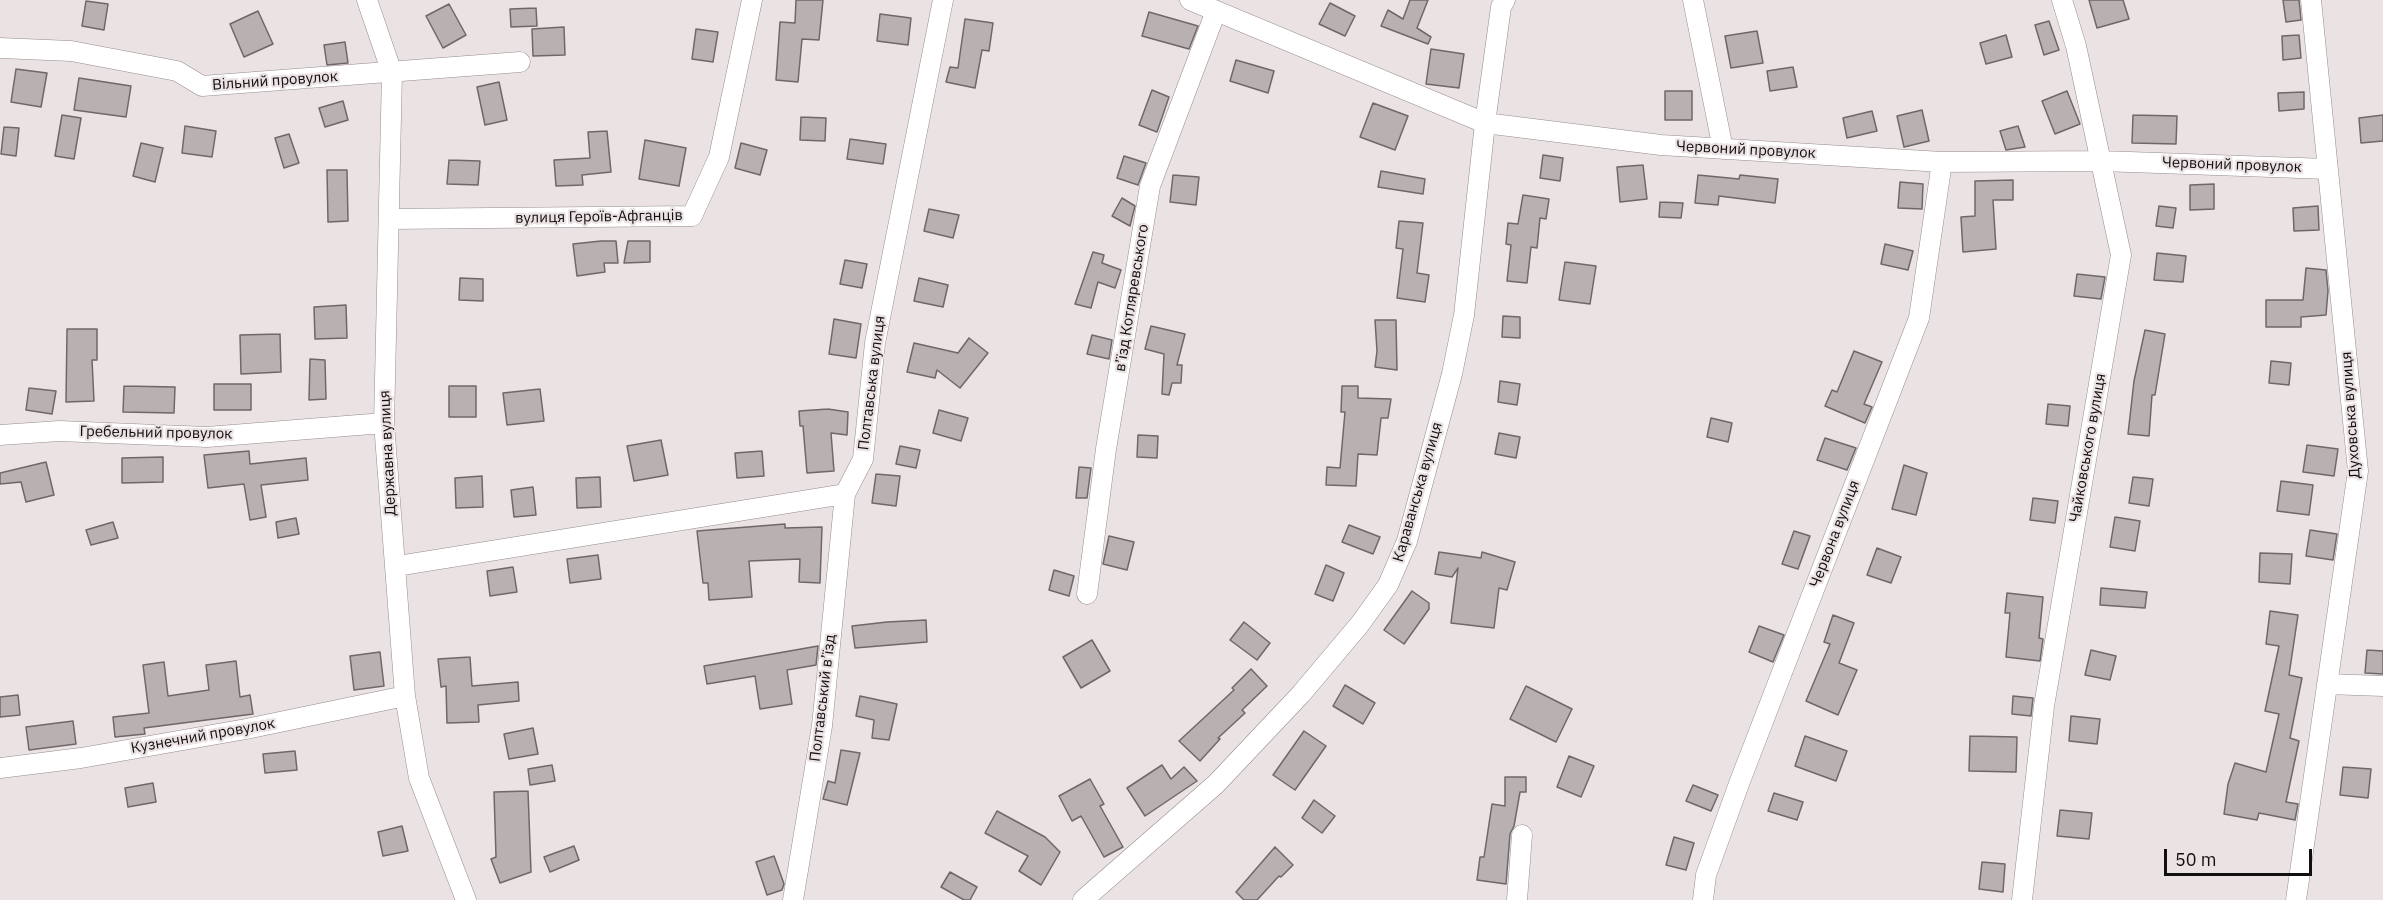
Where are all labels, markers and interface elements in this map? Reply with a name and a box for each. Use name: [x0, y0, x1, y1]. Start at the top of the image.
street label: Вільний провулок: [211, 68, 339, 94]
street label: Червоний провулок: [1676, 137, 1816, 163]
street label: Червоний провулок: [2162, 154, 2302, 176]
street label: вулиця Героїв-Афганців: [515, 207, 683, 227]
street label: в’їзд Котляревського: [1111, 223, 1153, 373]
street label: Полтавська вулиця: [855, 315, 889, 451]
street label: Духовська вулиця: [2338, 351, 2364, 479]
street label: Чайковського вулиця: [2066, 372, 2110, 524]
street label: Державна вулиця: [376, 390, 400, 516]
street label: Караванська вулиця: [1389, 420, 1447, 564]
street label: Гребельний провулок: [79, 423, 233, 443]
street label: Червона вулиця: [1806, 478, 1864, 590]
street label: Полтавський в’їзд: [806, 633, 840, 763]
street label: Кузнечний провулок: [130, 714, 276, 758]
scale bar: [2167, 837, 2316, 875]
text: 50 m: [2175, 848, 2217, 871]

